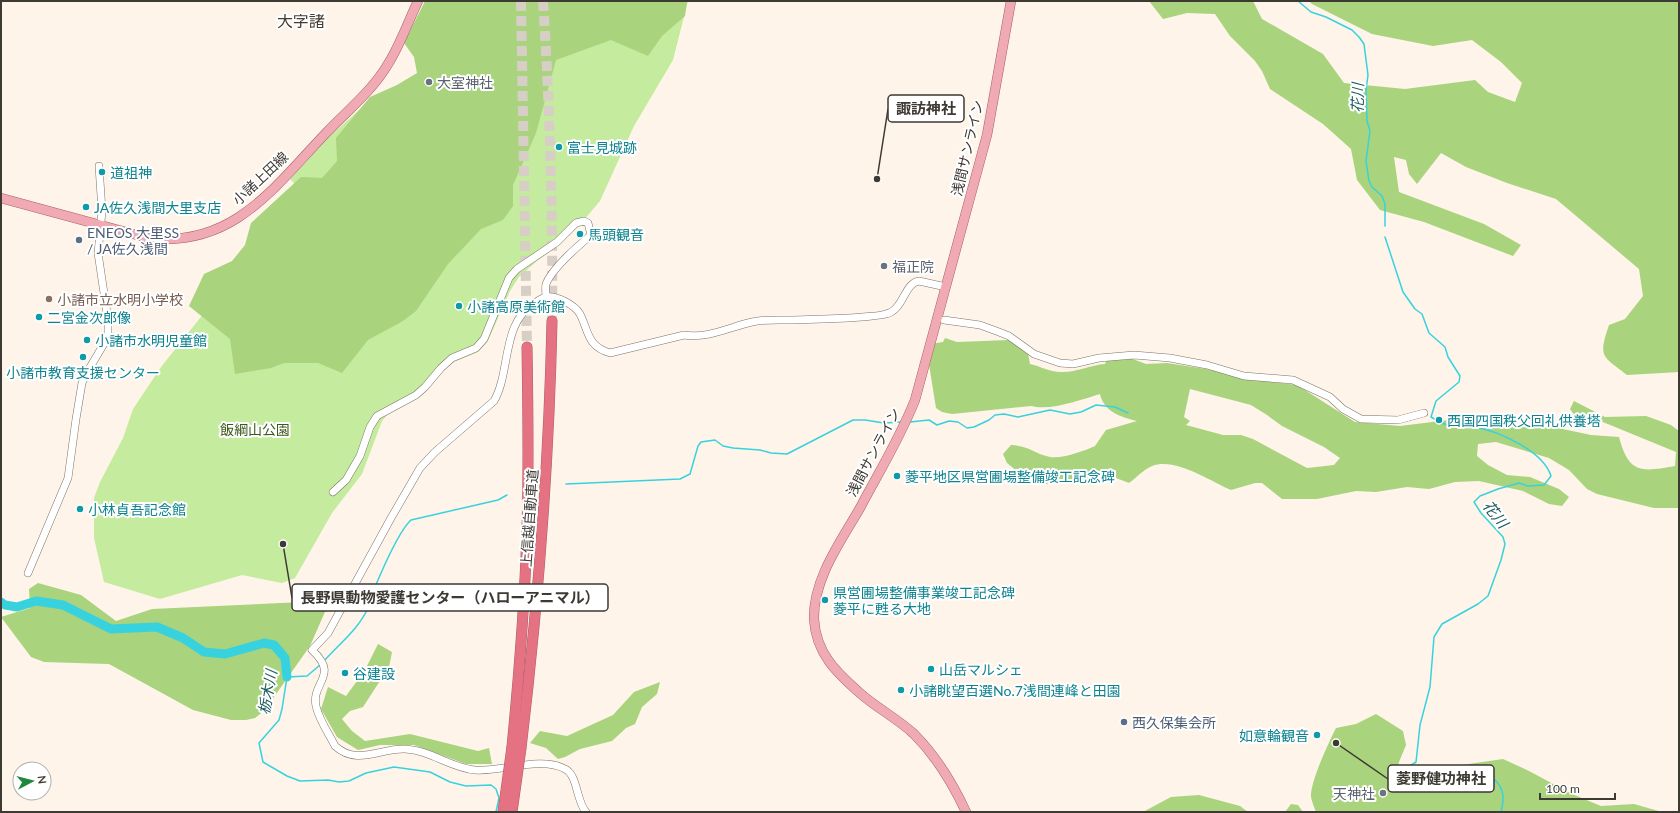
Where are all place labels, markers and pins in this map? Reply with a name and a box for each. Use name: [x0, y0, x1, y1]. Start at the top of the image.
place label: 大室神社: [437, 74, 493, 91]
marker: 大室神社: [424, 77, 434, 87]
callout: 諏訪神社: [888, 95, 964, 122]
place label: 富士見城跡: [567, 139, 637, 156]
marker: 富士見城跡: [554, 142, 564, 152]
place label: 道祖神: [110, 164, 152, 181]
marker: 道祖神: [97, 167, 107, 177]
place label: JA佐久浅間大里支店: [94, 199, 221, 216]
marker: JA佐久浅間大里支店: [81, 202, 91, 212]
place label: ENEOS 大里SS / JA佐久浅間: [87, 224, 179, 257]
place label: 馬頭観音: [588, 226, 644, 243]
marker: 馬頭観音: [575, 229, 585, 239]
marker: ENEOS 大里SS / JA佐久浅間: [74, 235, 84, 245]
place label: 福正院: [892, 258, 934, 275]
marker: 福正院: [879, 261, 889, 271]
place label: 小諸市立水明小学校: [57, 291, 183, 308]
marker: 小諸市立水明小学校: [44, 294, 54, 304]
place label: 小諸高原美術館: [467, 298, 565, 315]
marker: 小諸高原美術館: [454, 301, 464, 311]
place label: 二宮金次郎像: [47, 309, 131, 326]
marker: 二宮金次郎像: [34, 312, 44, 322]
place label: 小諸市水明児童館: [95, 332, 207, 349]
marker: 小諸市水明児童館: [82, 335, 92, 345]
marker: 小諸市教育支援センター: [78, 352, 88, 362]
place label: 小諸市教育支援センター: [6, 364, 160, 381]
place label: 西国四国秩父回礼供養塔: [1447, 412, 1601, 429]
marker: 西国四国秩父回礼供養塔: [1434, 415, 1444, 425]
place label: 菱平地区県営圃場整備竣工記念碑: [905, 468, 1115, 485]
marker: 菱平地区県営圃場整備竣工記念碑: [892, 471, 902, 481]
place label: 小林貞吾記念館: [88, 501, 186, 518]
marker: 小林貞吾記念館: [75, 504, 85, 514]
callout: 長野県動物愛護センター（ハローアニマル）: [292, 584, 608, 611]
place label: 県営圃場整備事業竣工記念碑 菱平に甦る大地: [833, 584, 1015, 617]
marker: 県営圃場整備事業竣工記念碑 菱平に甦る大地: [820, 595, 830, 605]
place label: 山岳マルシェ: [939, 661, 1023, 678]
marker: 山岳マルシェ: [926, 664, 936, 674]
place label: 谷建設: [353, 665, 395, 682]
marker: 谷建設: [340, 668, 350, 678]
place label: 小諸眺望百選No.7浅間連峰と田園: [909, 682, 1121, 699]
marker: 小諸眺望百選No.7浅間連峰と田園: [896, 685, 906, 695]
place label: 西久保集会所: [1132, 714, 1216, 731]
marker: 西久保集会所: [1119, 717, 1129, 727]
place label: 如意輪観音: [1239, 727, 1309, 744]
marker: 如意輪観音: [1312, 730, 1322, 740]
callout: 菱野健功神社: [1388, 765, 1494, 792]
place label: 天神社: [1333, 785, 1375, 802]
marker: 天神社: [1378, 788, 1388, 798]

